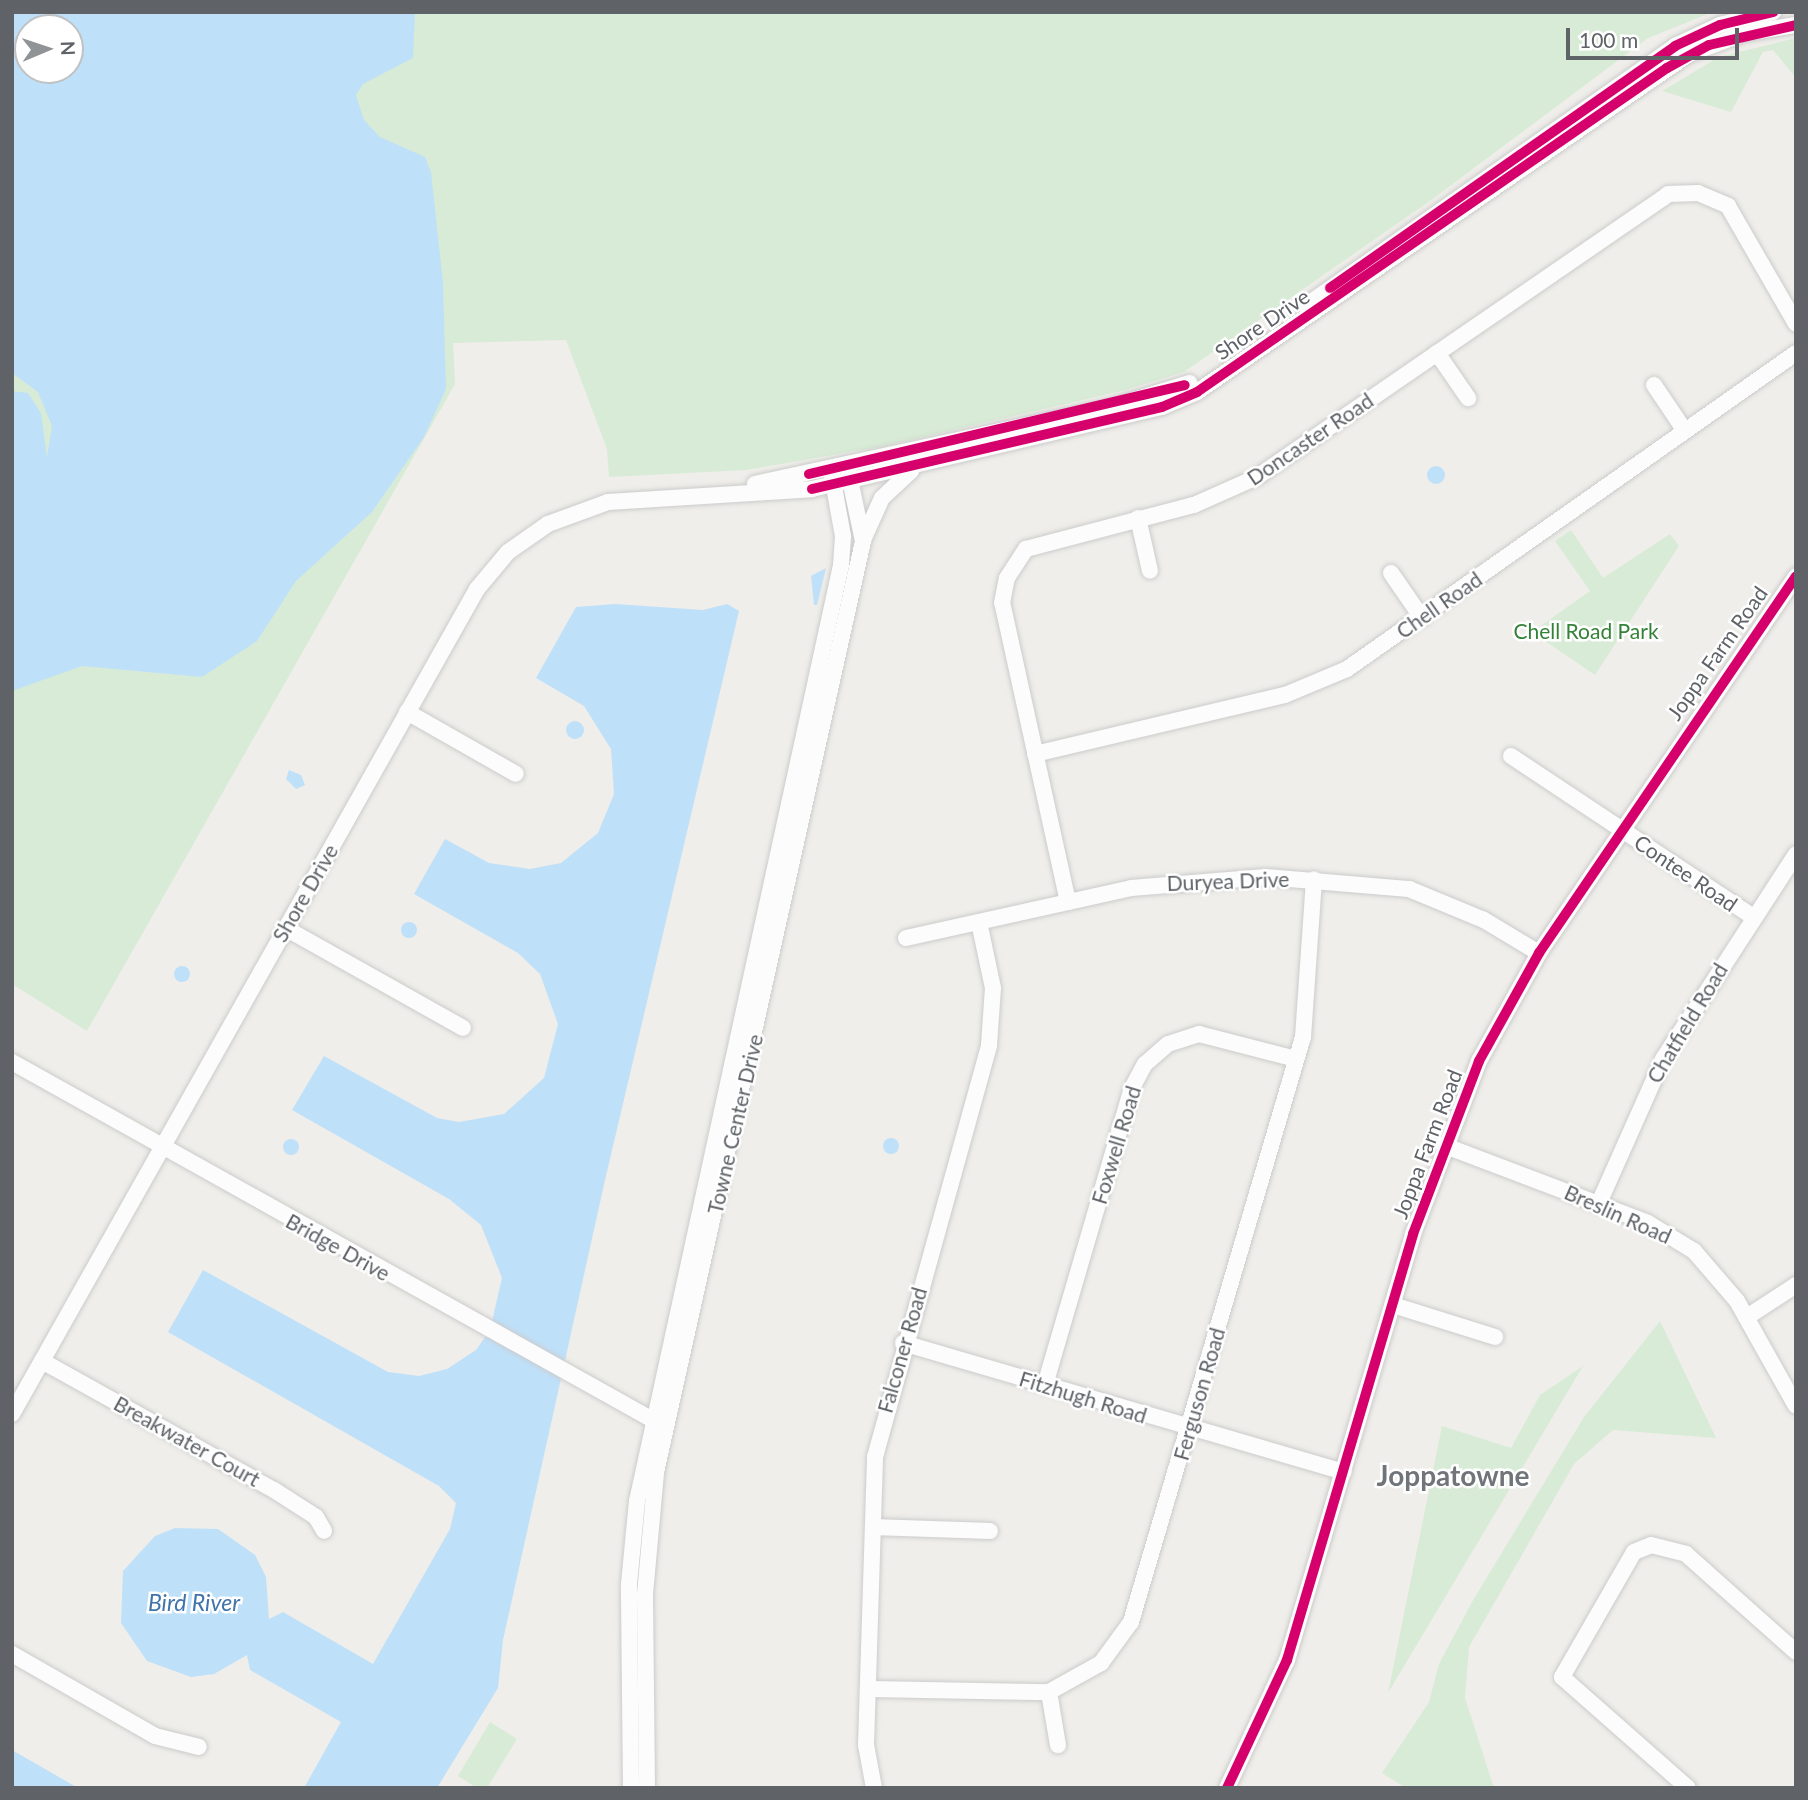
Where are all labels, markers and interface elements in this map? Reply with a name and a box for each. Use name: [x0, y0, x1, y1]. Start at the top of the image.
north arrow: [14, 14, 84, 84]
scale bar: [1570, 14, 1743, 58]
text: 100 m: [1579, 27, 1638, 52]
text: N: [57, 41, 80, 56]
street label: Shore Drive: [1210, 283, 1314, 365]
street label: Doncaster Road: [1242, 387, 1378, 491]
street label: Chell Road: [1391, 566, 1487, 644]
street label: Joppa Farm Road: [1662, 581, 1772, 725]
park label: Chell Road Park: [1513, 618, 1659, 644]
street label: Contee Road: [1630, 829, 1742, 917]
street label: Shore Drive: [267, 840, 343, 946]
street label: Duryea Drive: [1166, 866, 1290, 896]
street label: Chatfield Road: [1641, 958, 1733, 1088]
street label: Towne Center Drive: [702, 1031, 768, 1217]
street label: Joppa Farm Road: [1387, 1066, 1467, 1222]
street label: Foxwell Road: [1086, 1083, 1146, 1207]
street label: Breslin Road: [1561, 1179, 1675, 1249]
street label: Bridge Drive: [282, 1208, 394, 1286]
street label: Falconer Road: [872, 1284, 932, 1416]
street label: Ferguson Road: [1168, 1325, 1230, 1463]
street label: Fitzhugh Road: [1016, 1366, 1150, 1428]
street label: Breakwater Court: [109, 1390, 265, 1492]
district label: Joppatowne: [1377, 1458, 1529, 1492]
water label: Bird River: [148, 1588, 240, 1616]

